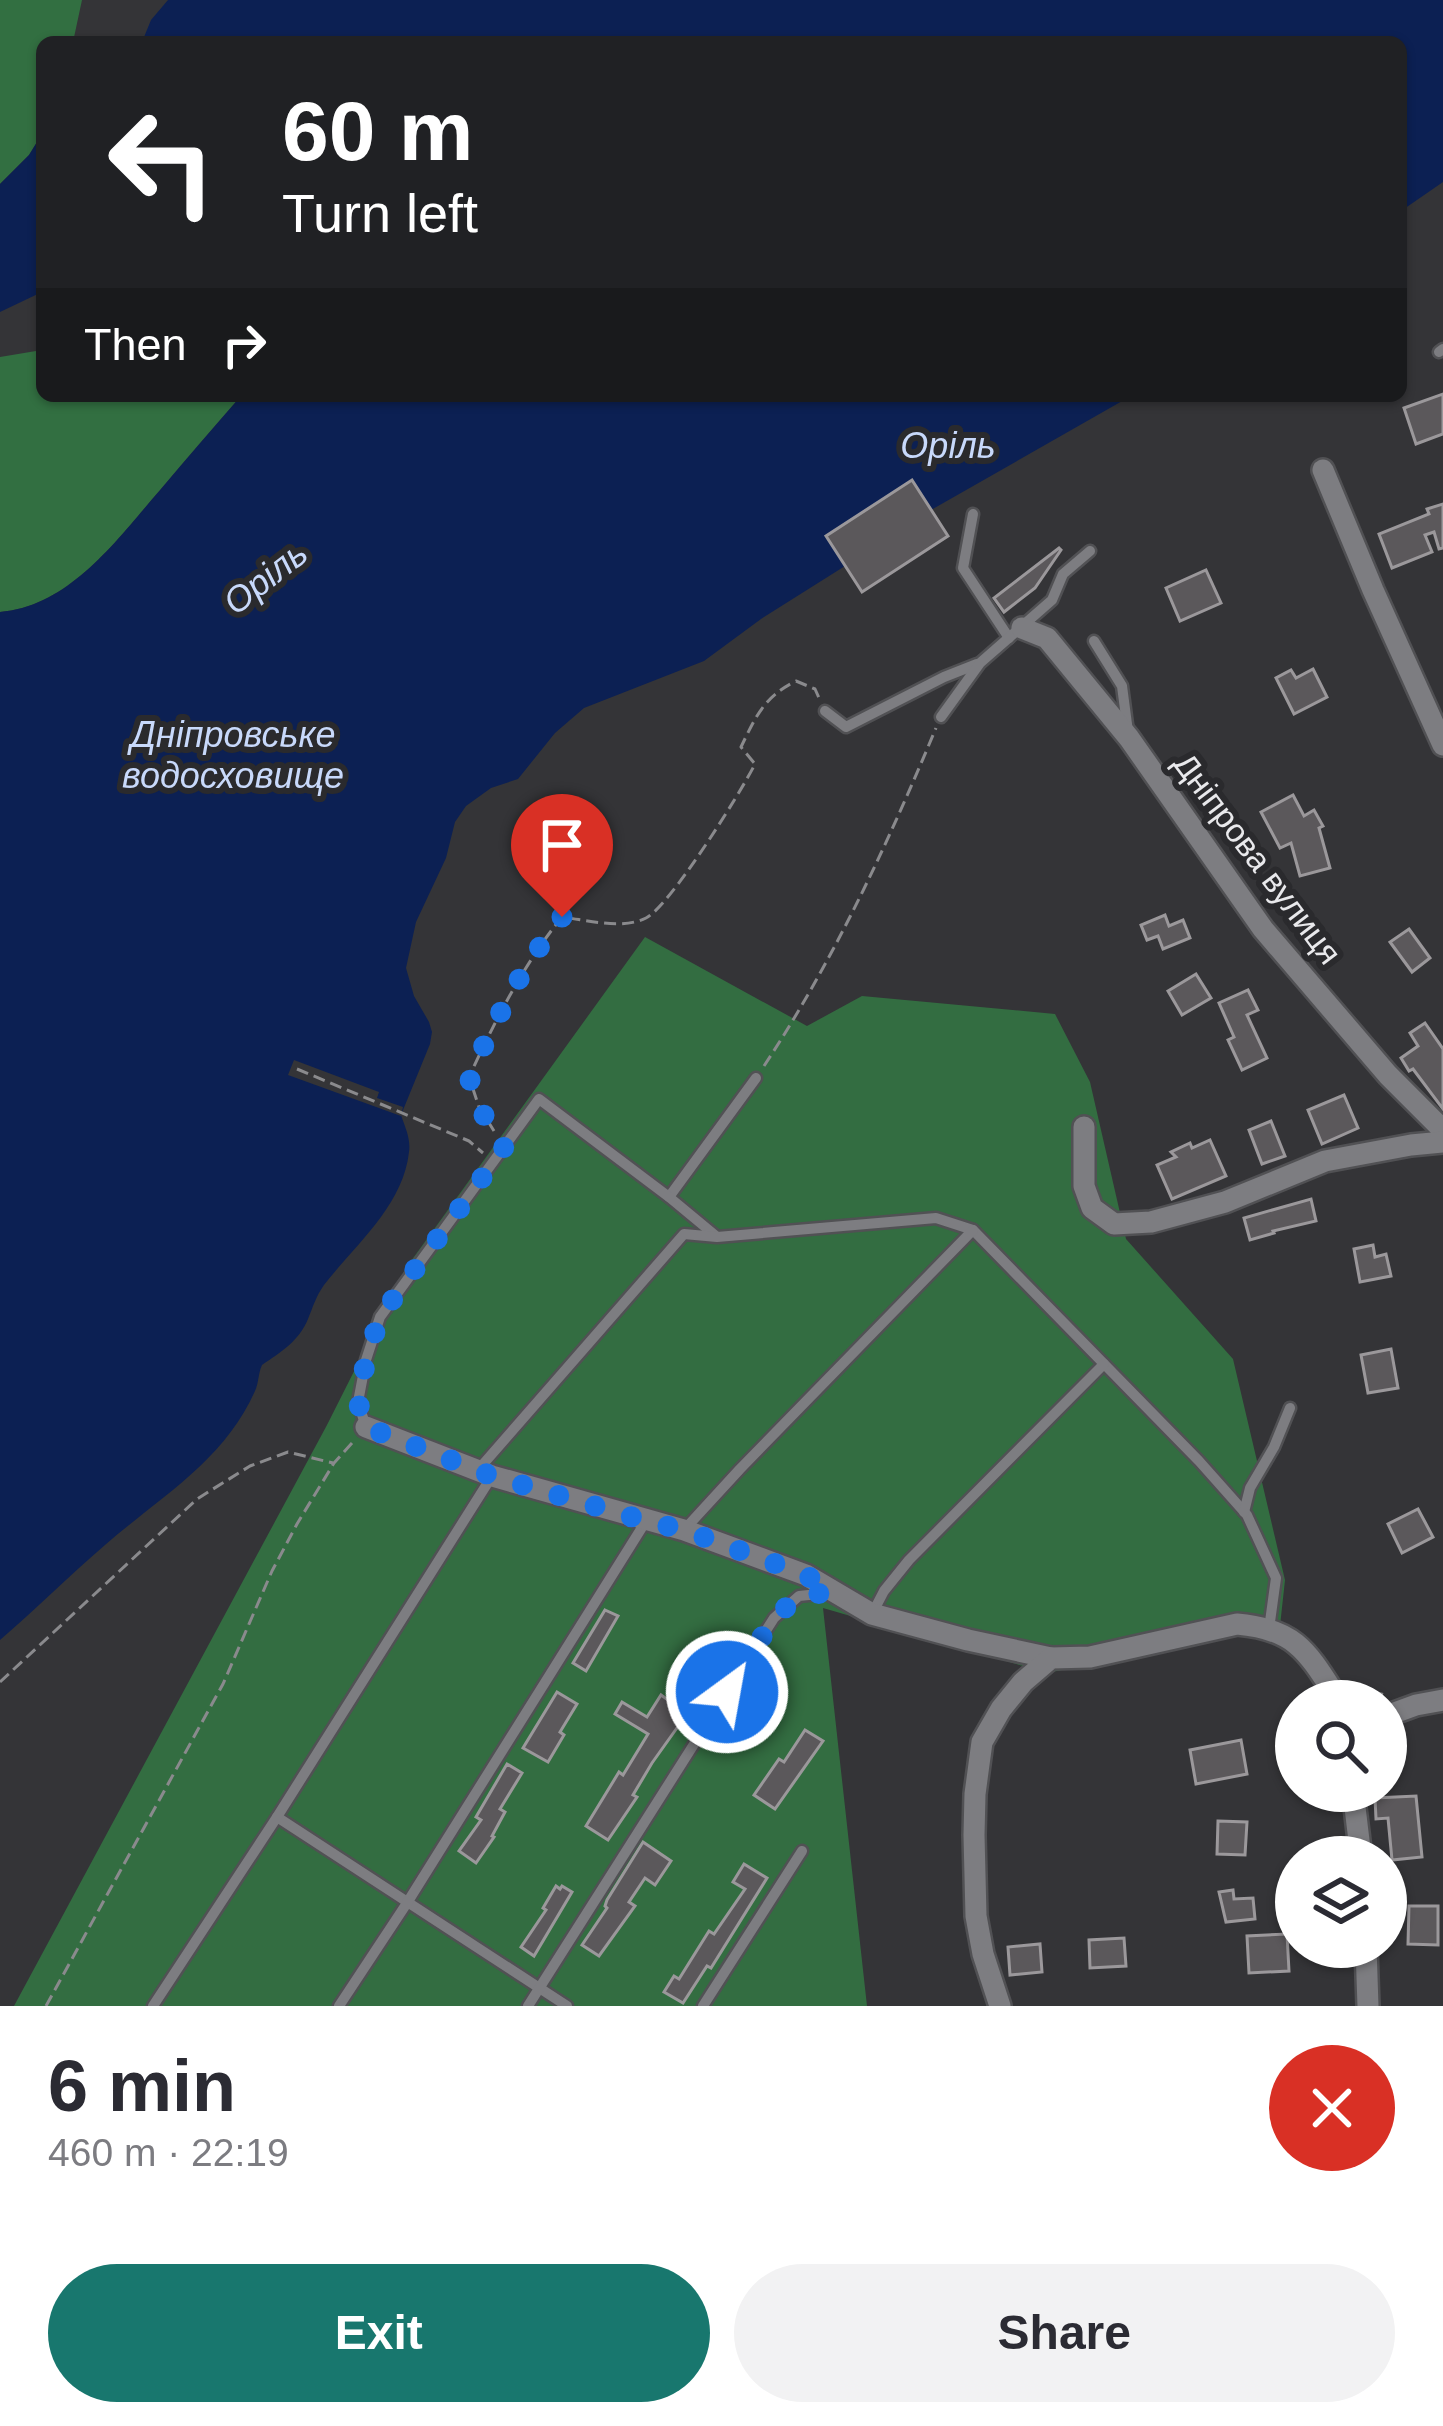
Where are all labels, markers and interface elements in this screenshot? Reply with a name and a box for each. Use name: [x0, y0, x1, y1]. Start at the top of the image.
icon: left: [84, 84, 240, 240]
text: 60 m: [282, 84, 473, 178]
text: Turn left: [282, 183, 478, 243]
icon: right: [211, 312, 277, 378]
text: Then: [84, 319, 187, 370]
water label: Орiль: [900, 425, 996, 466]
water label: Оріль: [215, 532, 315, 623]
water label: Дніпровське водосховище: [122, 714, 344, 796]
street label: Дніпрова вулиця: [1166, 746, 1349, 971]
pin: [511, 794, 613, 917]
icon: arrive: [529, 812, 595, 878]
position arrow: [664, 1629, 790, 1755]
map controls: [1275, 1680, 1407, 1968]
button: search: [1275, 1680, 1407, 1812]
button: layers: [1275, 1836, 1407, 1968]
button: close: [1269, 2045, 1395, 2171]
text: 6 min: [48, 2046, 236, 2126]
text: 460 m · 22:19: [48, 2131, 289, 2174]
button: Exit: [48, 2264, 710, 2402]
button: Share: [734, 2264, 1395, 2402]

